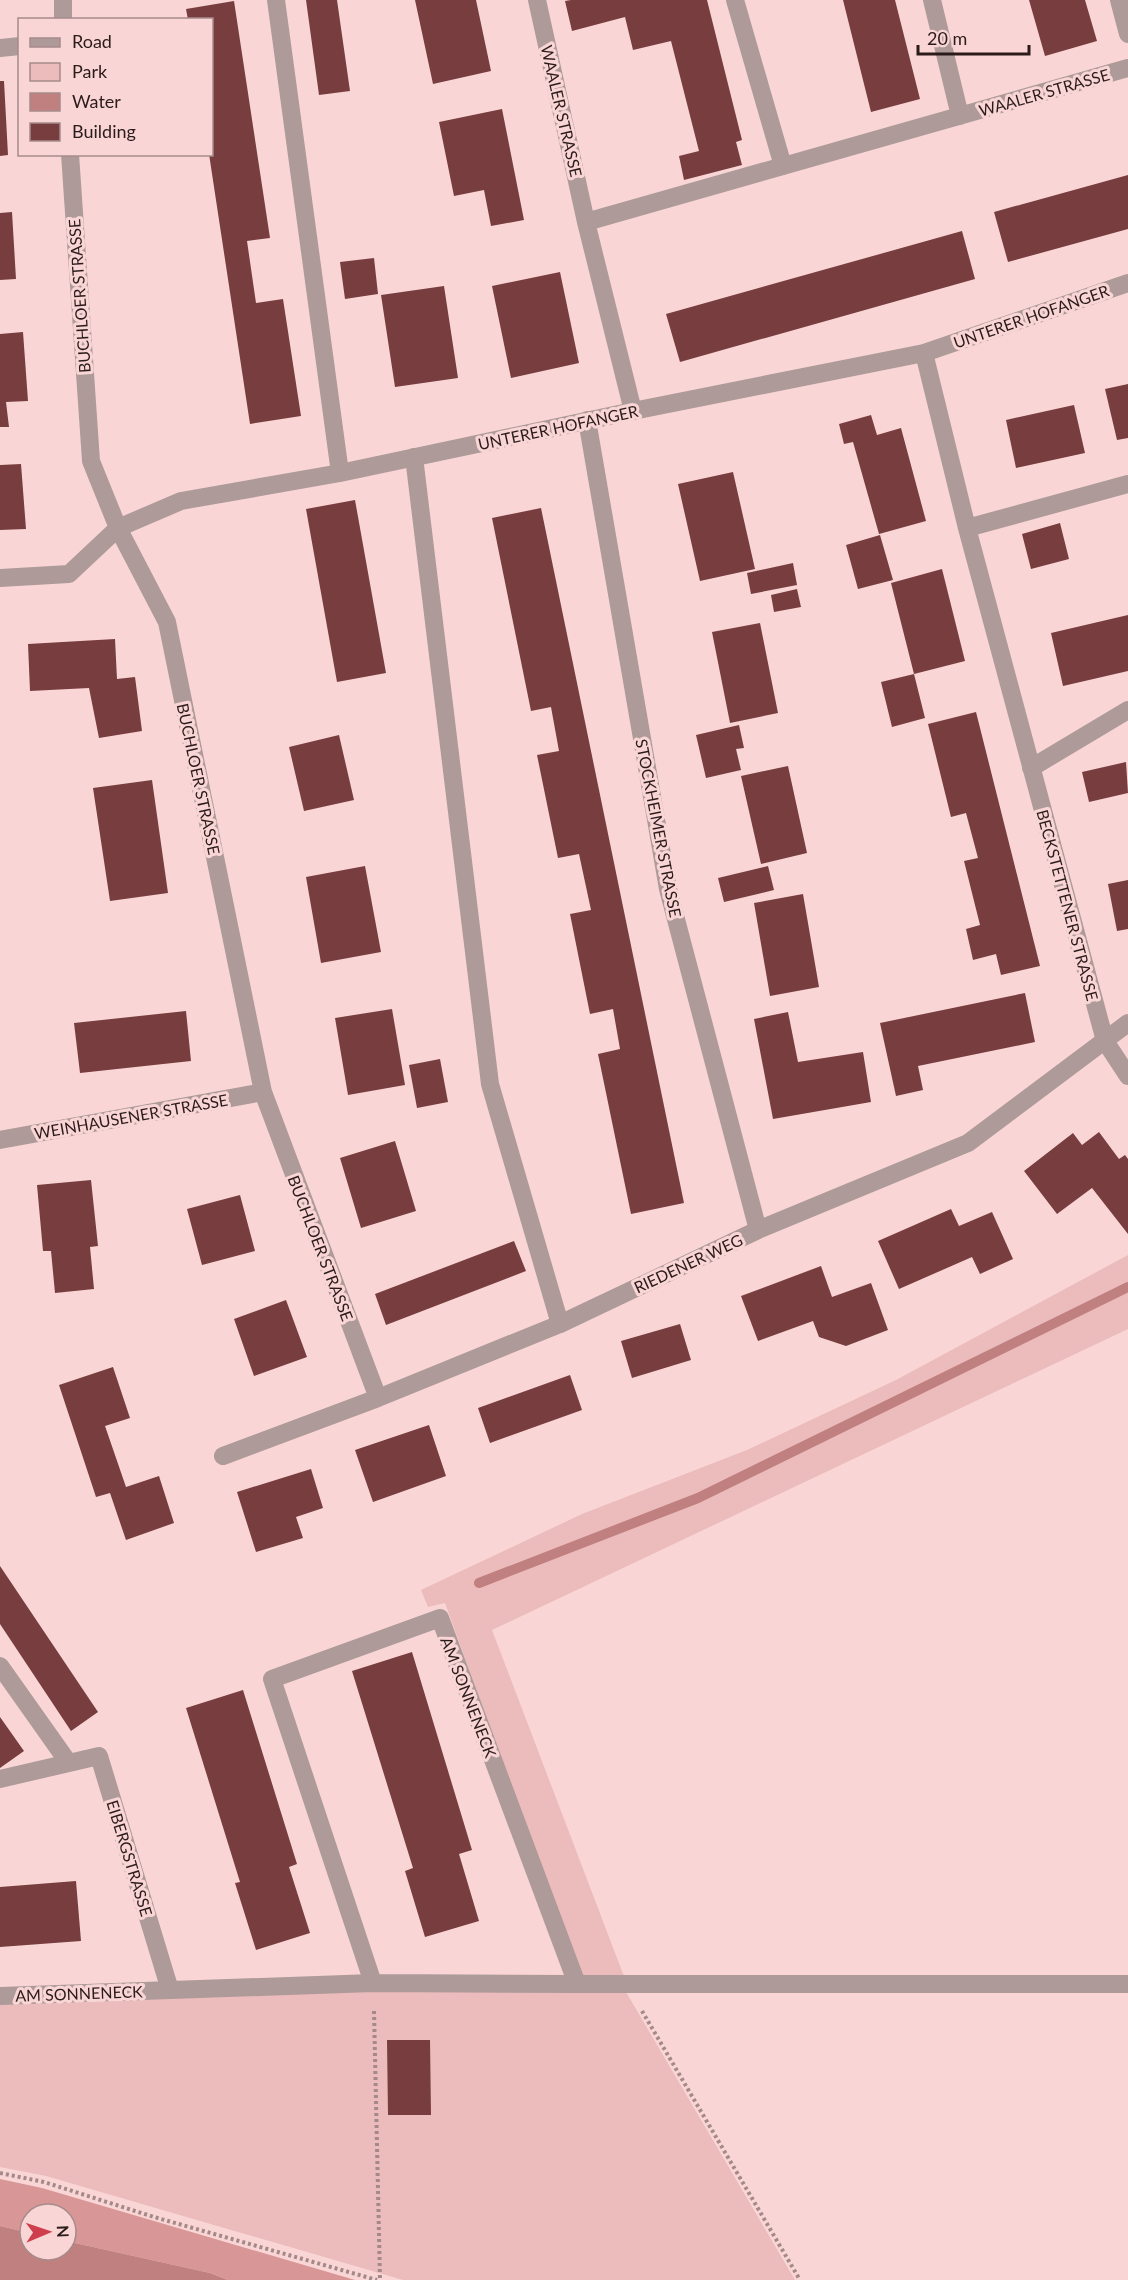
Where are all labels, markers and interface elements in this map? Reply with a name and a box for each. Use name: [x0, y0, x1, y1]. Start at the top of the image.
legend: [18, 18, 213, 156]
scale bar: [918, 18, 1029, 56]
text: 20 m: [927, 27, 967, 49]
text: Road: [72, 30, 112, 52]
street label: WAALER STRASSE: [538, 43, 586, 179]
text: Park: [72, 60, 108, 82]
street label: WAALER STRASSE: [977, 64, 1111, 120]
text: Water: [72, 90, 121, 112]
text: Building: [72, 120, 136, 142]
street label: BUCHLOER STRASSE: [64, 218, 94, 374]
street label: UNTERER HOFANGER: [951, 280, 1111, 352]
street label: UNTERER HOFANGER: [476, 401, 640, 453]
street label: BUCHLOER STRASSE: [174, 701, 224, 857]
street label: STOCKHEIMER STRASSE: [632, 737, 686, 919]
street label: BECKSTETTENER STRASSE: [1033, 807, 1103, 1003]
street label: WEINHAUSENER STRASSE: [33, 1090, 229, 1142]
street label: BUCHLOER STRASSE: [284, 1172, 358, 1324]
street label: RIEDENER WEG: [631, 1230, 745, 1296]
street label: AM SONNENECK: [437, 1634, 501, 1760]
street label: EIBERGSTRASSE: [103, 1798, 157, 1918]
street label: AM SONNENECK: [15, 1981, 143, 2005]
north arrow: [18, 2202, 78, 2262]
text: N: [54, 2225, 73, 2238]

